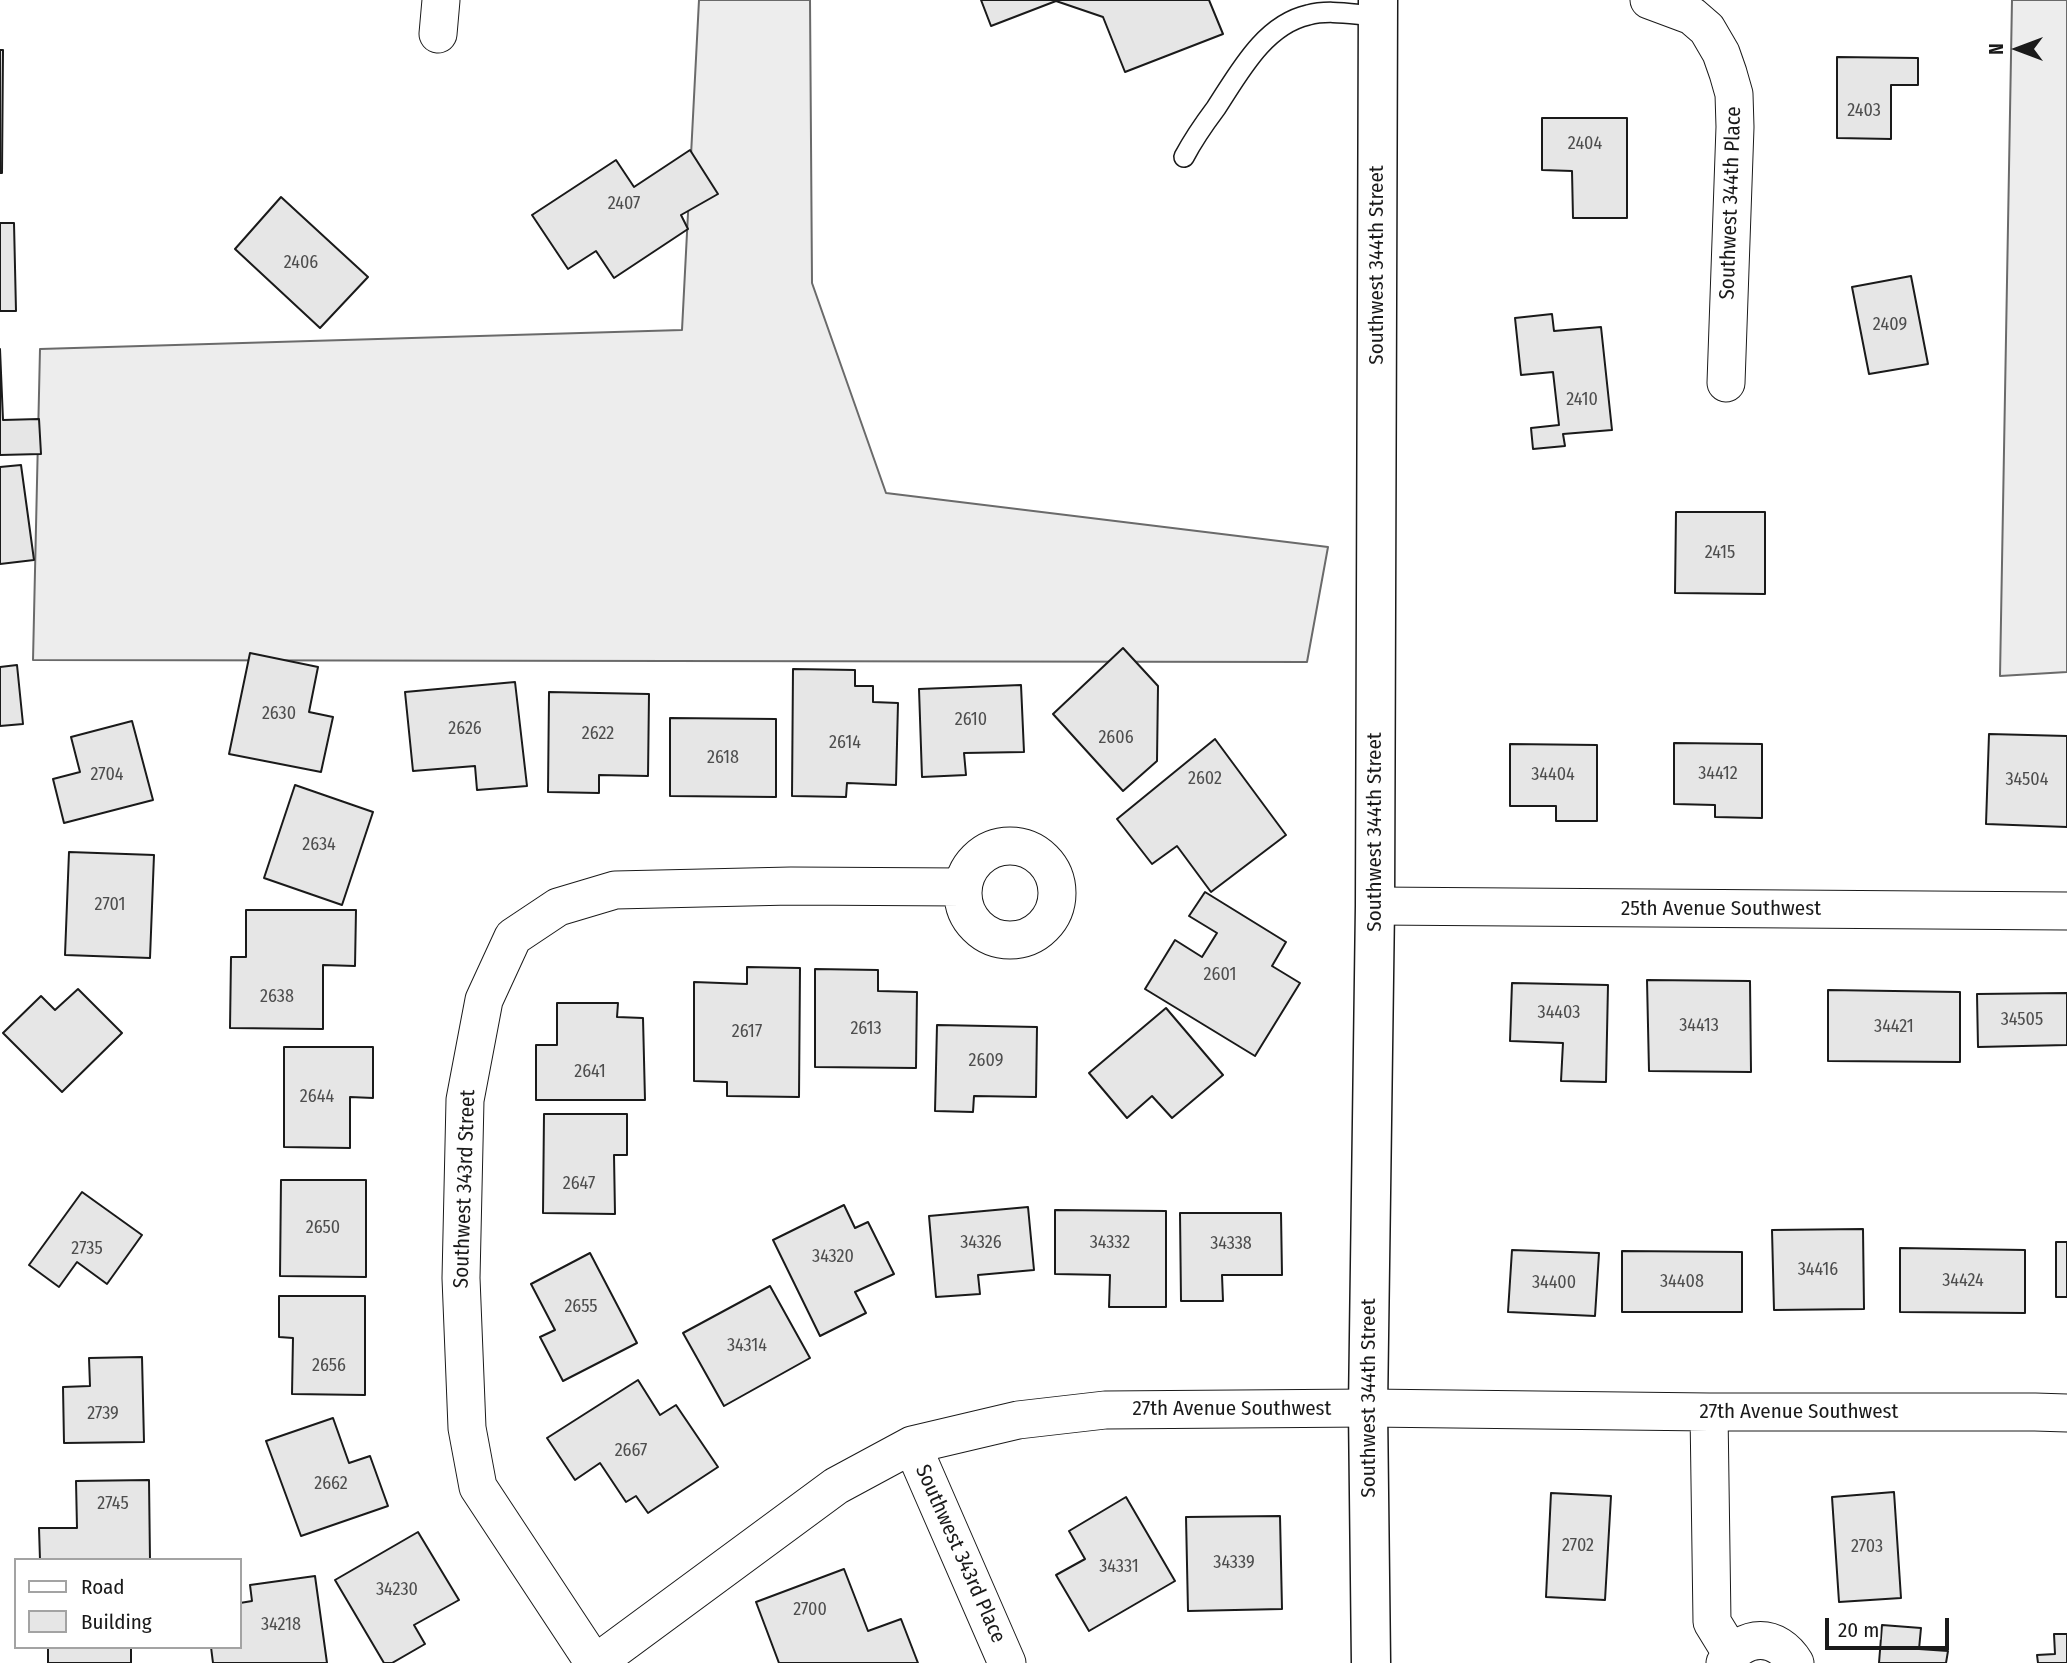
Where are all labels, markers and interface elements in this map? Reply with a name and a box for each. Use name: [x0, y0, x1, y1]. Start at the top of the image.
north arrow: [1983, 14, 2053, 84]
text: N: [1985, 43, 2008, 55]
house number: 2403: [1847, 100, 1881, 122]
street label: Southwest 344th Place: [1715, 106, 1747, 300]
house number: 2404: [1568, 133, 1602, 155]
street label: Southwest 344th Street: [1364, 165, 1390, 365]
house number: 2407: [608, 193, 640, 215]
house number: 2406: [284, 252, 318, 274]
house number: 2409: [1873, 314, 1907, 336]
house number: 2410: [1566, 389, 1598, 411]
house number: 2415: [1705, 542, 1735, 564]
house number: 2630: [262, 703, 296, 725]
house number: 2610: [955, 709, 987, 731]
house number: 2626: [448, 718, 482, 740]
house number: 2622: [582, 723, 614, 745]
house number: 2606: [1098, 727, 1134, 749]
house number: 2614: [829, 732, 861, 754]
street label: Southwest 344th Street: [1362, 732, 1388, 932]
house number: 2618: [707, 747, 739, 769]
house number: 34412: [1698, 763, 1738, 785]
house number: 2704: [91, 764, 123, 786]
house number: 34404: [1531, 764, 1575, 786]
house number: 2602: [1188, 768, 1222, 790]
house number: 34504: [2006, 769, 2048, 791]
house number: 2634: [302, 834, 336, 856]
house number: 2701: [95, 894, 125, 916]
street label: 25th Avenue Southwest: [1621, 896, 1821, 922]
house number: 2601: [1204, 964, 1236, 986]
house number: 2638: [260, 986, 294, 1008]
house number: 34403: [1538, 1002, 1580, 1024]
house number: 34505: [2001, 1009, 2043, 1031]
house number: 34413: [1679, 1015, 1719, 1037]
house number: 34421: [1874, 1016, 1914, 1038]
house number: 2613: [850, 1018, 882, 1040]
house number: 2617: [732, 1021, 762, 1043]
house number: 2609: [969, 1050, 1003, 1072]
house number: 2641: [574, 1061, 606, 1083]
house number: 2644: [300, 1086, 334, 1108]
street label: Southwest 343rd Street: [449, 1089, 481, 1289]
house number: 2647: [563, 1173, 595, 1195]
house number: 2650: [306, 1217, 340, 1239]
house number: 34326: [960, 1232, 1002, 1254]
house number: 34332: [1090, 1232, 1130, 1254]
house number: 34338: [1210, 1233, 1252, 1255]
house number: 2735: [71, 1238, 103, 1260]
house number: 34320: [812, 1246, 854, 1268]
house number: 34416: [1798, 1259, 1838, 1281]
house number: 34424: [1942, 1270, 1984, 1292]
house number: 34408: [1660, 1271, 1704, 1293]
house number: 34400: [1532, 1272, 1576, 1294]
house number: 2655: [564, 1296, 598, 1318]
street label: Southwest 344th Street: [1356, 1298, 1382, 1498]
house number: 34314: [727, 1335, 767, 1357]
house number: 2656: [312, 1355, 346, 1377]
street label: 27th Avenue Southwest: [1133, 1396, 1331, 1422]
street label: 27th Avenue Southwest: [1700, 1399, 1898, 1425]
house number: 2739: [87, 1403, 119, 1425]
house number: 2667: [615, 1440, 647, 1462]
street label: Southwest 343rd Place: [909, 1461, 1011, 1647]
house number: 2662: [314, 1473, 348, 1495]
house number: 2745: [97, 1493, 129, 1515]
house number: 2702: [1562, 1535, 1594, 1557]
house number: 2703: [1851, 1536, 1883, 1558]
house number: 34339: [1213, 1552, 1255, 1574]
house number: 34331: [1099, 1556, 1139, 1578]
legend: [14, 1558, 242, 1649]
text: Road: [81, 1574, 125, 1600]
house number: 34230: [376, 1579, 418, 1601]
house number: 2700: [793, 1599, 827, 1621]
scale bar: [1829, 1604, 1953, 1648]
text: Building: [81, 1609, 152, 1635]
house number: 34218: [261, 1614, 301, 1636]
text: 20 m: [1838, 1617, 1879, 1643]

